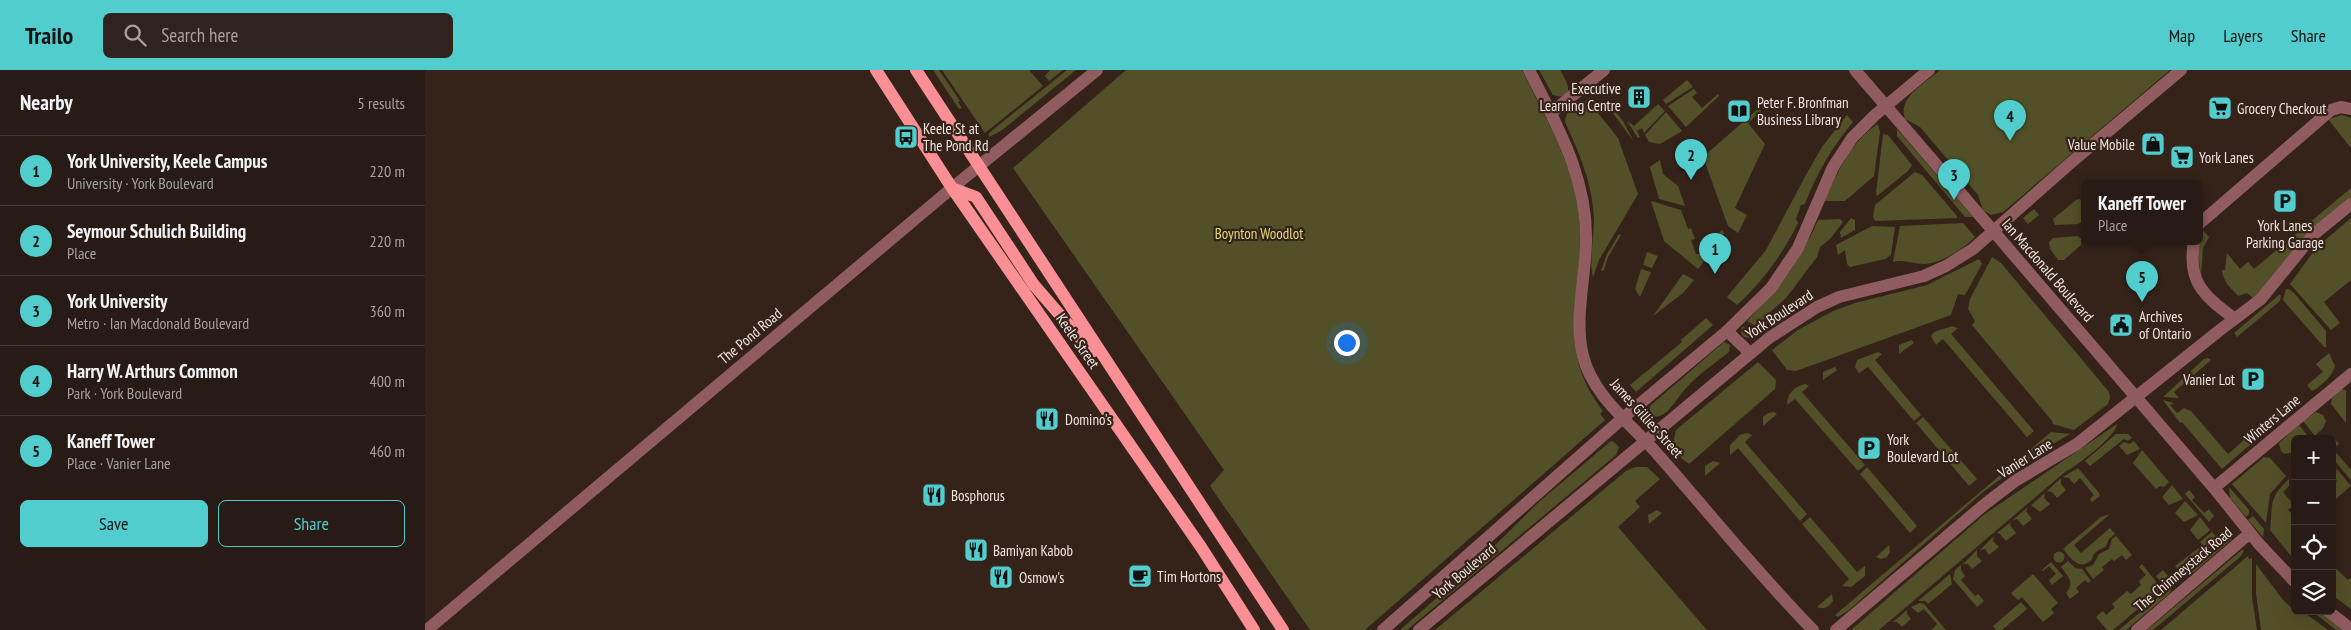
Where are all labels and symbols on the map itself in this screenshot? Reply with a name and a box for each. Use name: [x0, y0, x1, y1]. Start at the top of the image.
place label: Executive Learning Centre: [1539, 79, 1621, 115]
building icon: Executive Learning Centre: [1626, 84, 1652, 110]
place label: Peter F. Bronfman Business Library: [1757, 93, 1849, 129]
supermarket icon: Grocery Checkout: [2207, 95, 2233, 121]
library icon: Peter F. Bronfman Business Library: [1726, 98, 1752, 124]
place label: Grocery Checkout: [2237, 99, 2326, 118]
pin: 4: [1994, 100, 2026, 141]
place label: Keele St at The Pond Rd: [923, 119, 988, 155]
bus stop icon: Keele St at The Pond Rd: [893, 124, 919, 150]
shop icon: Value Mobile: [2140, 131, 2166, 157]
place label: Value Mobile: [2067, 135, 2135, 154]
pin: 2: [1675, 139, 1707, 180]
supermarket icon: York Lanes: [2169, 144, 2195, 170]
place label: York Lanes: [2199, 148, 2254, 167]
pin: 3: [1938, 159, 1970, 200]
parking icon: York Lanes Parking Garage: [2272, 188, 2298, 214]
street label: Ian Macdonald Boulevard: [1998, 214, 2098, 326]
place label: York Lanes Parking Garage: [2246, 216, 2324, 252]
park label: Boynton Woodlot: [1215, 224, 1303, 243]
pin: 1: [1699, 233, 1731, 274]
pin: 5: [2126, 261, 2158, 302]
street label: York Boulevard: [1742, 285, 1816, 343]
street label: The Pond Road: [714, 304, 786, 368]
place label: Archives of Ontario: [2139, 307, 2191, 343]
street label: Keele Street: [1052, 310, 1104, 372]
public building icon: Archives of Ontario: [2108, 312, 2134, 338]
your location: [1334, 330, 1360, 356]
parking icon: Vanier Lot: [2240, 366, 2266, 392]
place label: Vanier Lot: [2182, 370, 2235, 389]
street label: James Gillies Street: [1606, 374, 1688, 462]
street label: Winters Lane: [2240, 390, 2304, 448]
restaurant icon: Domino's: [1034, 406, 1060, 432]
place label: Domino's: [1065, 410, 1112, 429]
place label: York Boulevard Lot: [1887, 430, 1958, 466]
street label: Vanier Lane: [1993, 434, 2056, 483]
parking icon: York Boulevard Lot: [1856, 435, 1882, 461]
restaurant icon: Bosphorus: [921, 482, 947, 508]
place label: Bosphorus: [951, 486, 1005, 505]
street label: The Chimneystack Road: [2130, 522, 2236, 616]
restaurant icon: Bamiyan Kabob: [963, 537, 989, 563]
street label: York Boulevard: [1428, 539, 1500, 603]
place label: Bamiyan Kabob: [993, 541, 1073, 560]
cafe icon: Tim Hortons: [1127, 563, 1153, 589]
restaurant icon: Osmow's: [988, 564, 1014, 590]
place label: Tim Hortons: [1157, 567, 1221, 586]
place label: Osmow's: [1019, 568, 1064, 587]

